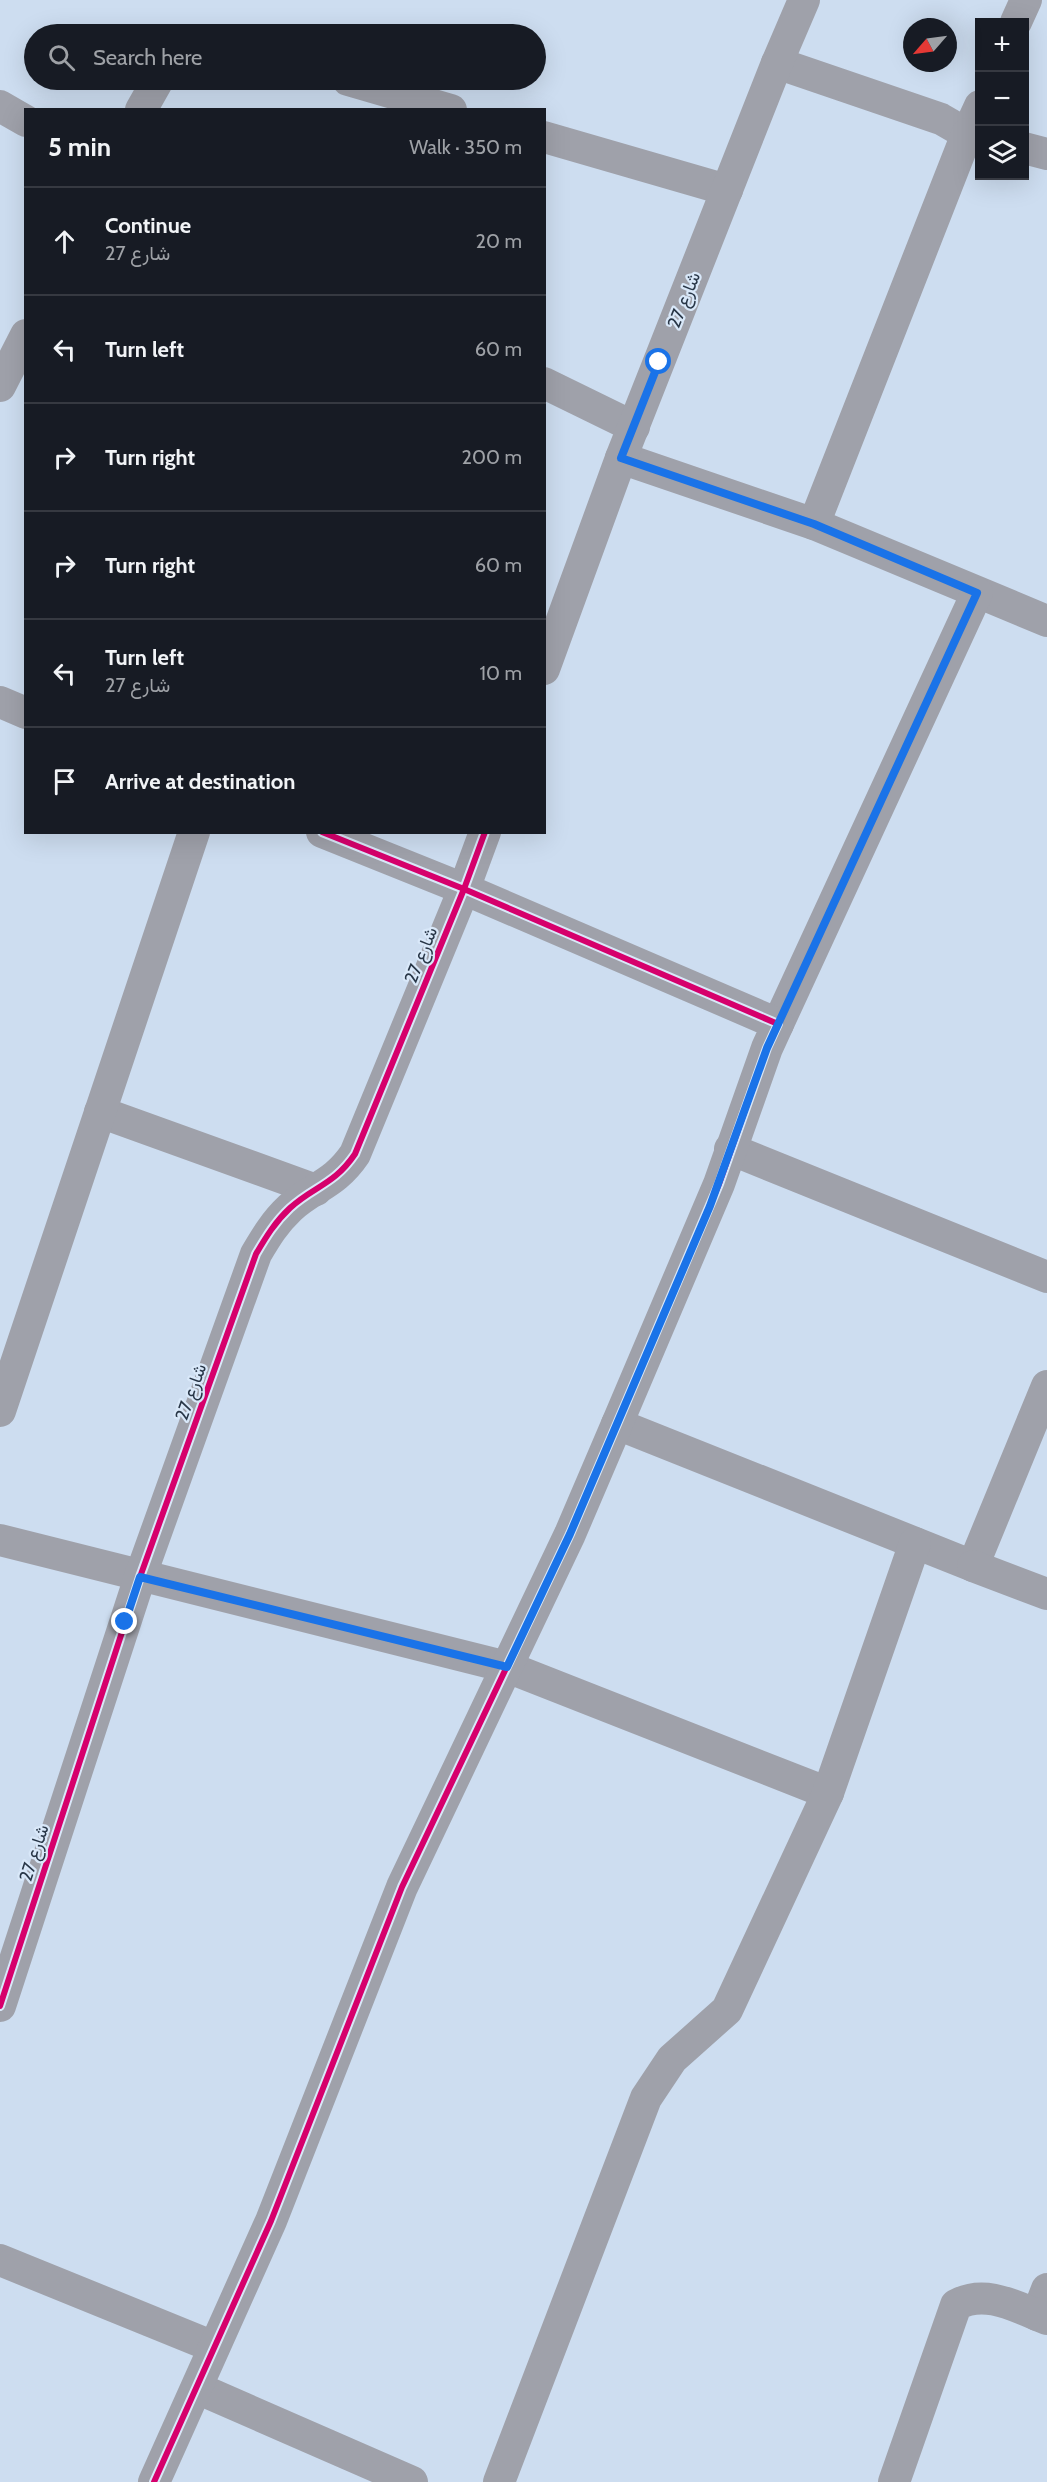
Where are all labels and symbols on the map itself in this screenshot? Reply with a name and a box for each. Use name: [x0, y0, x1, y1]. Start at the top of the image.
north arrow: [903, 18, 957, 72]
street label: شارع 27: [663, 269, 706, 332]
route start: [645, 348, 671, 374]
street label: شارع 27: [400, 924, 443, 987]
street label: شارع 27: [171, 1361, 212, 1424]
route end: [111, 1608, 137, 1634]
street label: شارع 27: [14, 1822, 54, 1885]

